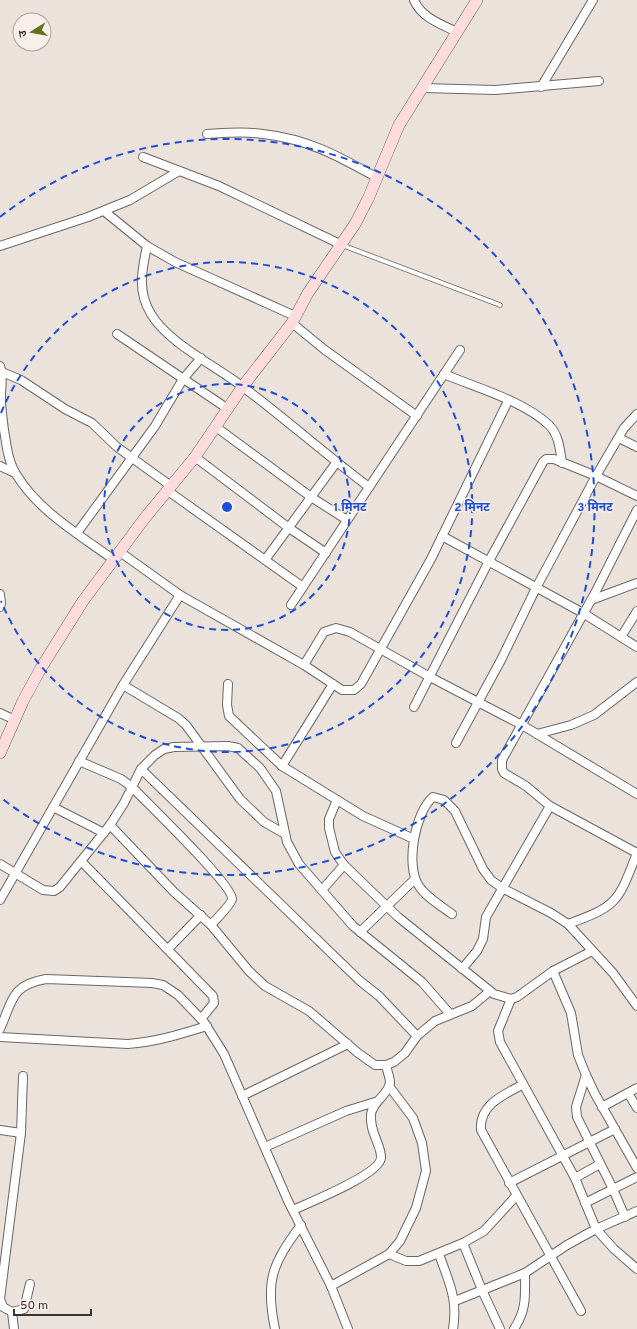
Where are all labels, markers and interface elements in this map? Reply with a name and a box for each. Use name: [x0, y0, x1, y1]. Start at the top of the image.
north arrow: [12, 12, 52, 52]
text: उ: [16, 29, 31, 38]
text: 1 मिनट: [334, 499, 367, 516]
text: 2 मिनट: [454, 499, 490, 516]
text: 3 मिनट: [577, 499, 613, 516]
centre of rings: [220, 500, 234, 514]
scale bar: [14, 1291, 91, 1317]
text: 50 m: [20, 1298, 48, 1314]

